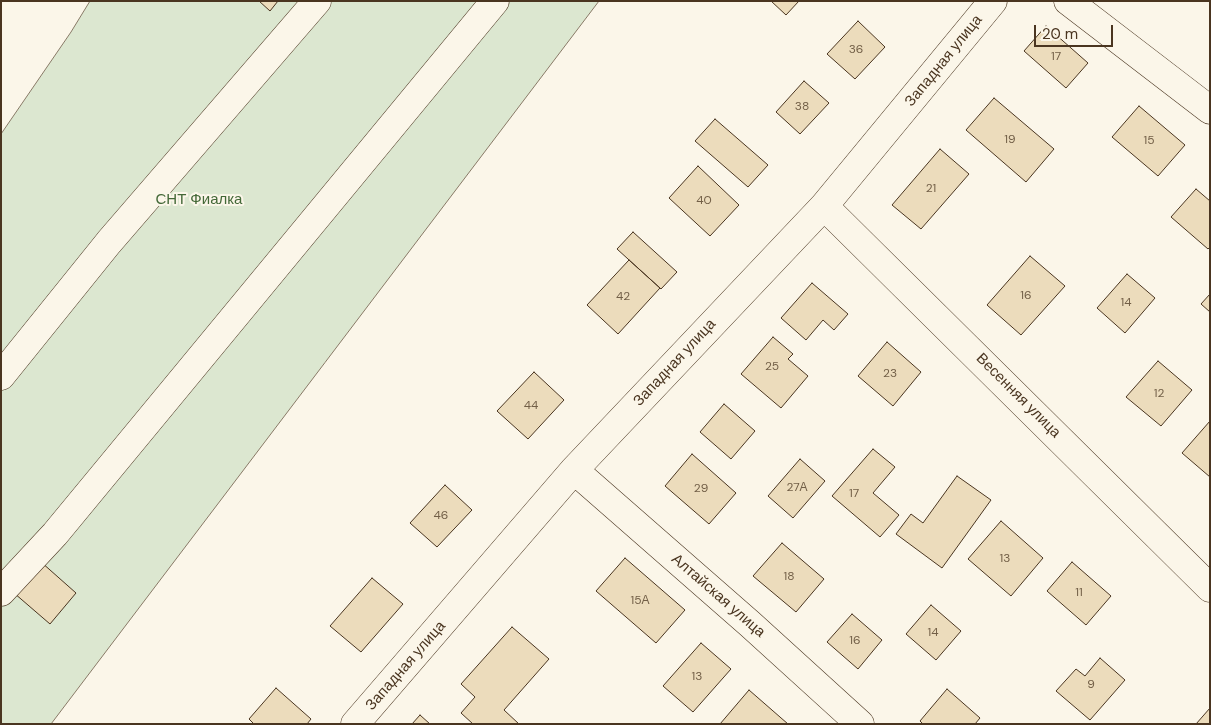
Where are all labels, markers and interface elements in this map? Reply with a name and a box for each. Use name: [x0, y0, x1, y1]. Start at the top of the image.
street label: Западная улица: [902, 12, 986, 110]
scale bar: [1036, 15, 1115, 47]
text: 20 m: [1042, 24, 1078, 44]
house number: 36: [849, 43, 863, 57]
house number: 17: [1051, 50, 1061, 64]
house number: 38: [795, 100, 809, 114]
house number: 19: [1004, 133, 1016, 147]
house number: 15: [1143, 134, 1155, 148]
house number: 21: [926, 182, 936, 196]
park label: СНТ Фиалка: [156, 191, 242, 209]
house number: 40: [696, 194, 712, 208]
house number: 16: [1020, 289, 1032, 303]
house number: 42: [616, 290, 630, 304]
house number: 14: [1120, 296, 1132, 310]
street label: Западная улица: [630, 316, 720, 410]
street label: Весенняя улица: [972, 350, 1064, 442]
house number: 25: [765, 360, 779, 374]
house number: 23: [883, 367, 897, 381]
house number: 12: [1154, 387, 1164, 401]
house number: 44: [524, 399, 538, 413]
house number: 27А: [786, 481, 808, 495]
house number: 29: [694, 482, 708, 496]
house number: 17: [849, 487, 859, 501]
house number: 46: [434, 509, 448, 523]
street label: Алтайская улица: [667, 550, 769, 642]
house number: 13: [1000, 552, 1010, 566]
house number: 18: [783, 570, 795, 584]
house number: 11: [1075, 586, 1083, 600]
house number: 15А: [630, 594, 650, 608]
street label: Западная улица: [362, 618, 450, 714]
house number: 14: [927, 626, 939, 640]
house number: 16: [849, 634, 861, 648]
house number: 13: [692, 670, 702, 684]
house number: 9: [1087, 678, 1095, 692]

